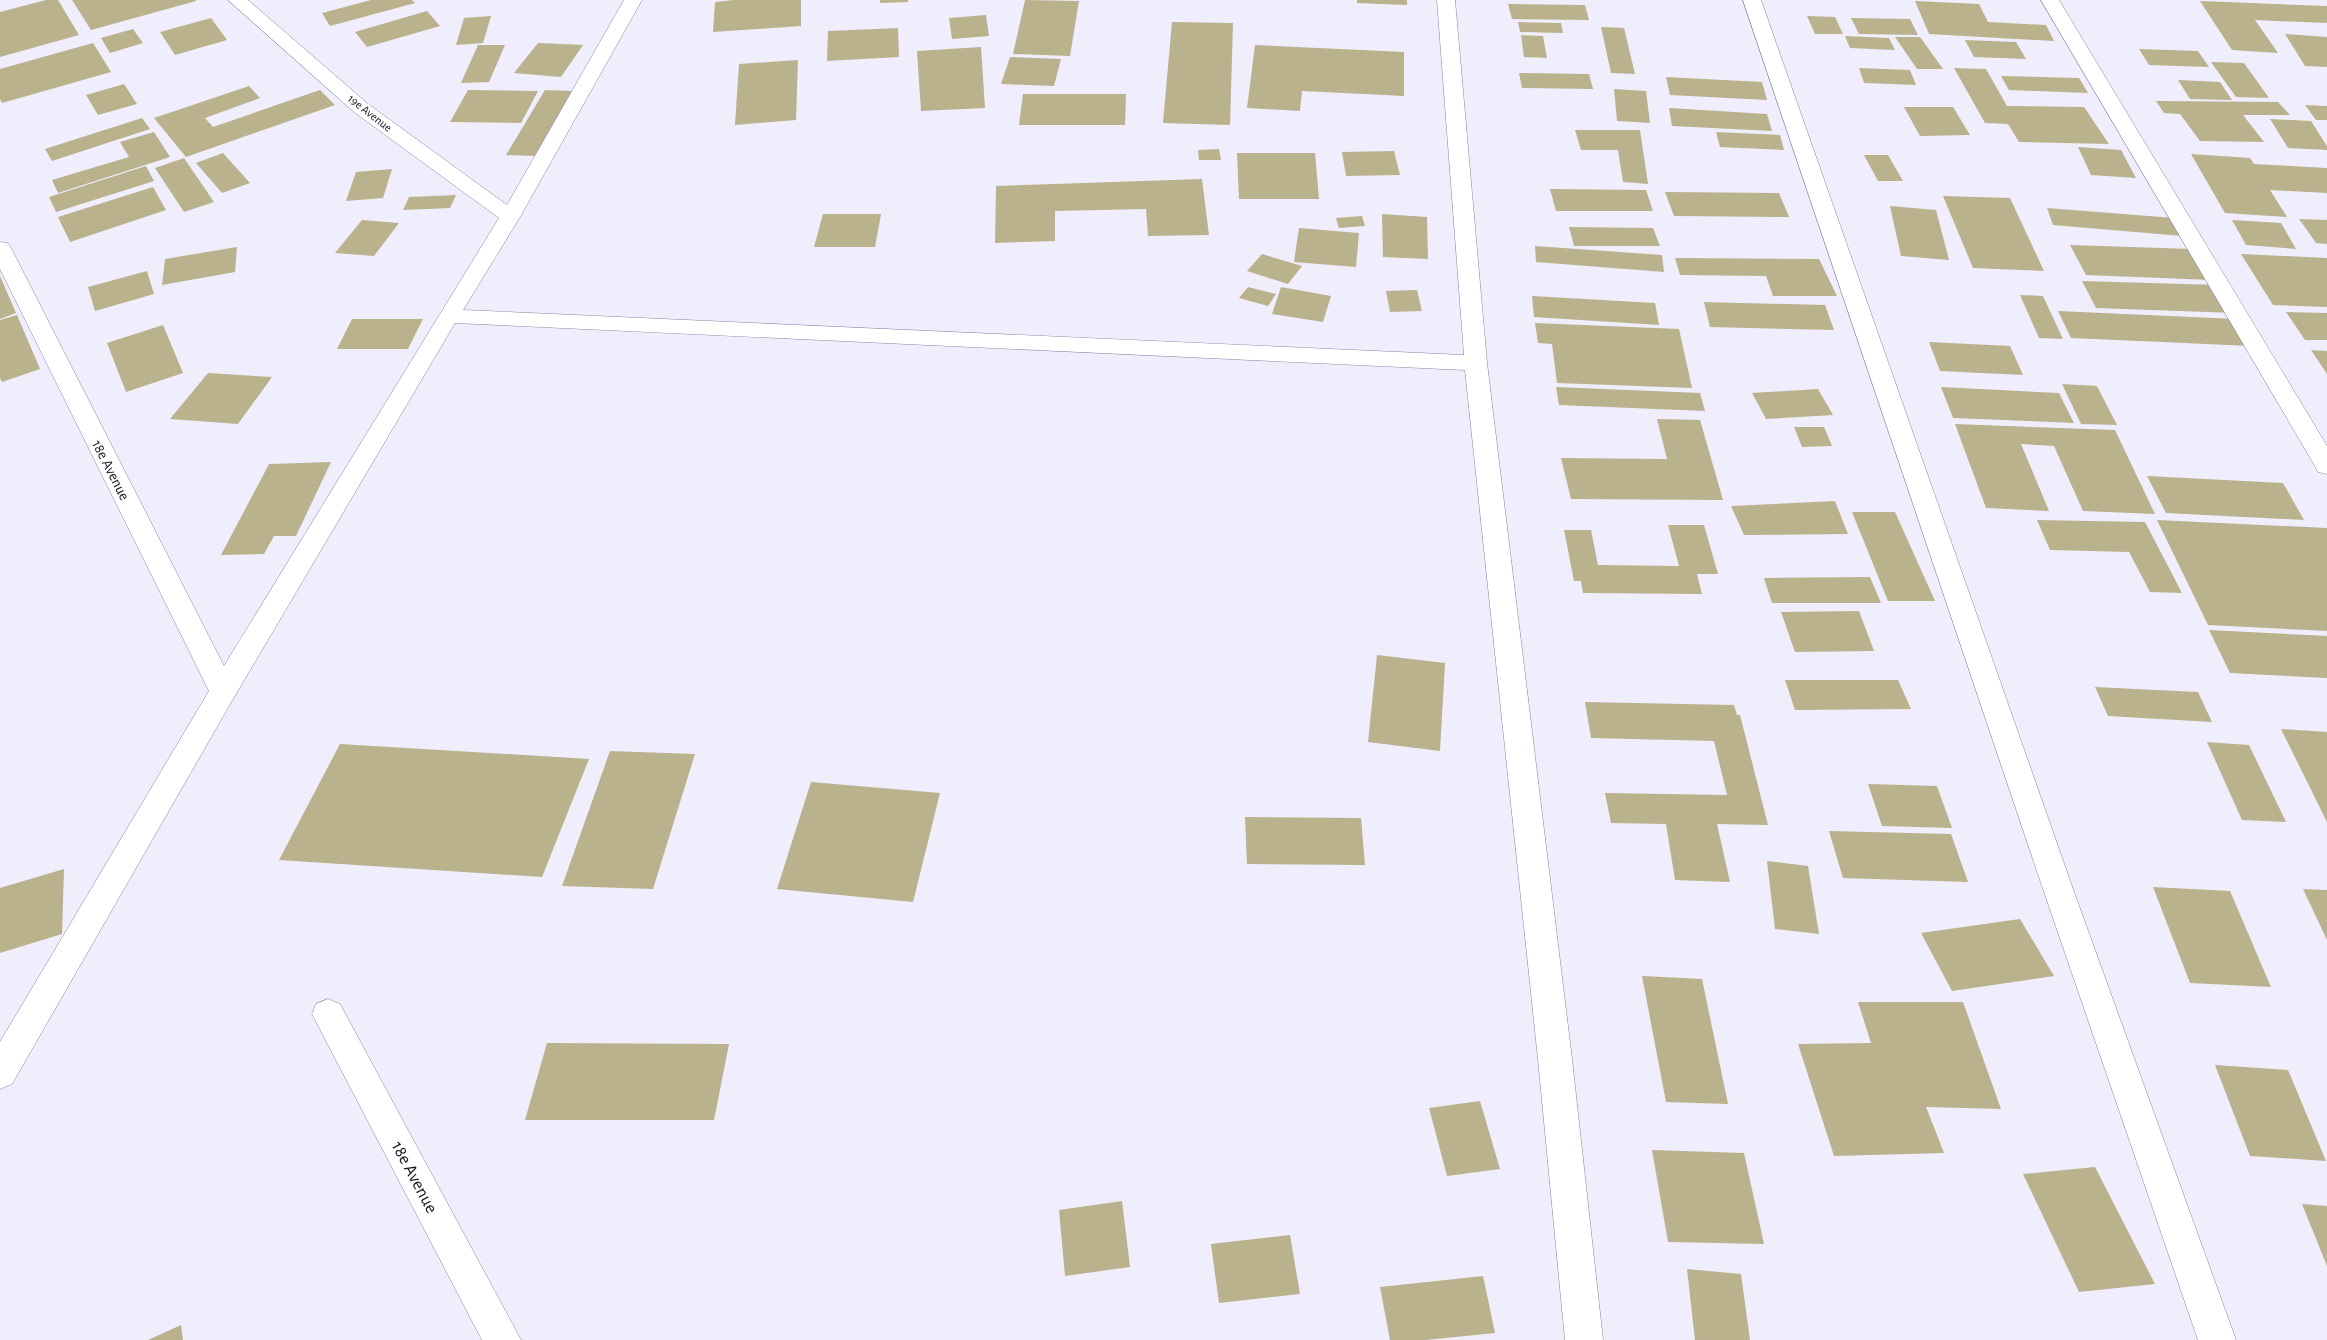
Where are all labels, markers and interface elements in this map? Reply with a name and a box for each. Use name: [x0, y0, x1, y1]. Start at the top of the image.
street label: 19e Avenue: [346, 92, 394, 134]
street label: 18e Avenue: [89, 438, 132, 503]
street label: 18e Avenue: [388, 1139, 440, 1216]

